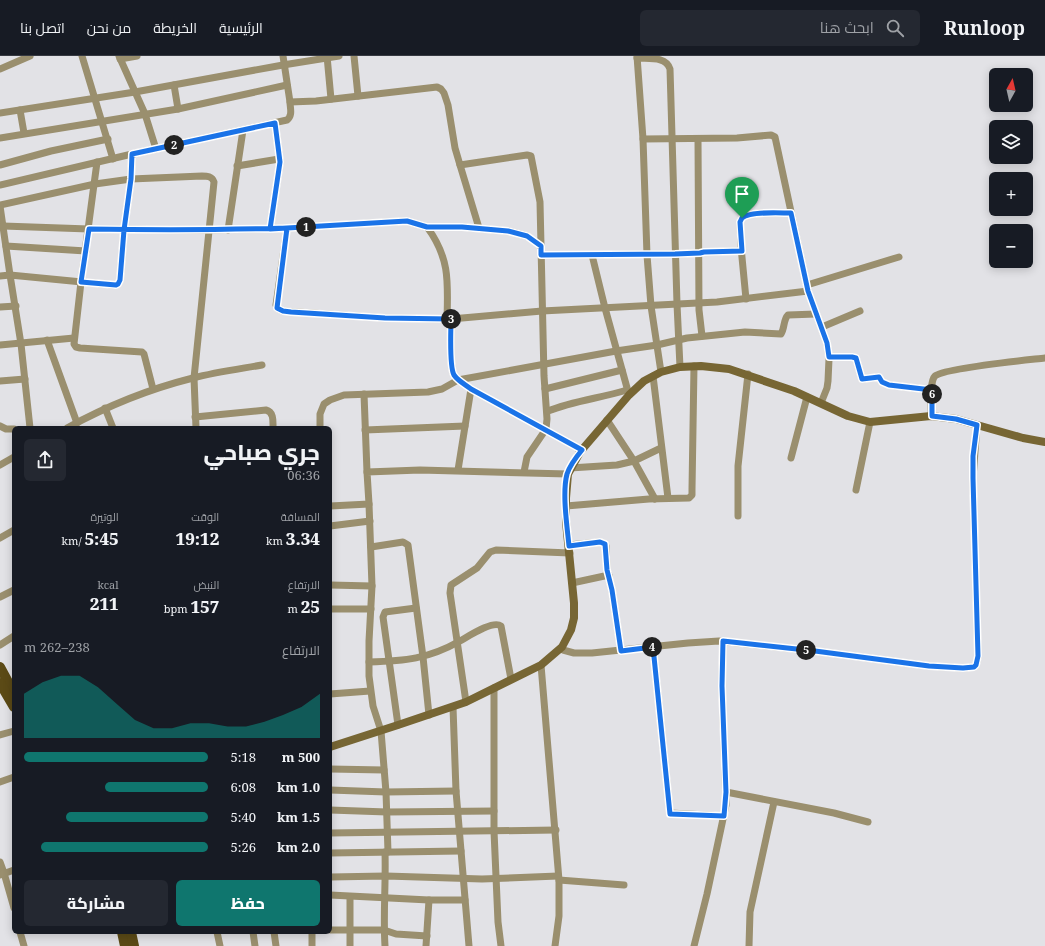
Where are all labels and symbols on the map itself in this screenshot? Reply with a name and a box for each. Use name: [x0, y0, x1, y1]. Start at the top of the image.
north arrow: [989, 68, 1033, 112]
pin: 2: [164, 135, 184, 155]
pin: [725, 177, 759, 218]
pin: 1: [296, 217, 316, 237]
pin: 3: [441, 309, 461, 329]
pin: 6: [922, 384, 942, 404]
pin: 4: [642, 637, 662, 657]
pin: 5: [796, 640, 816, 660]

